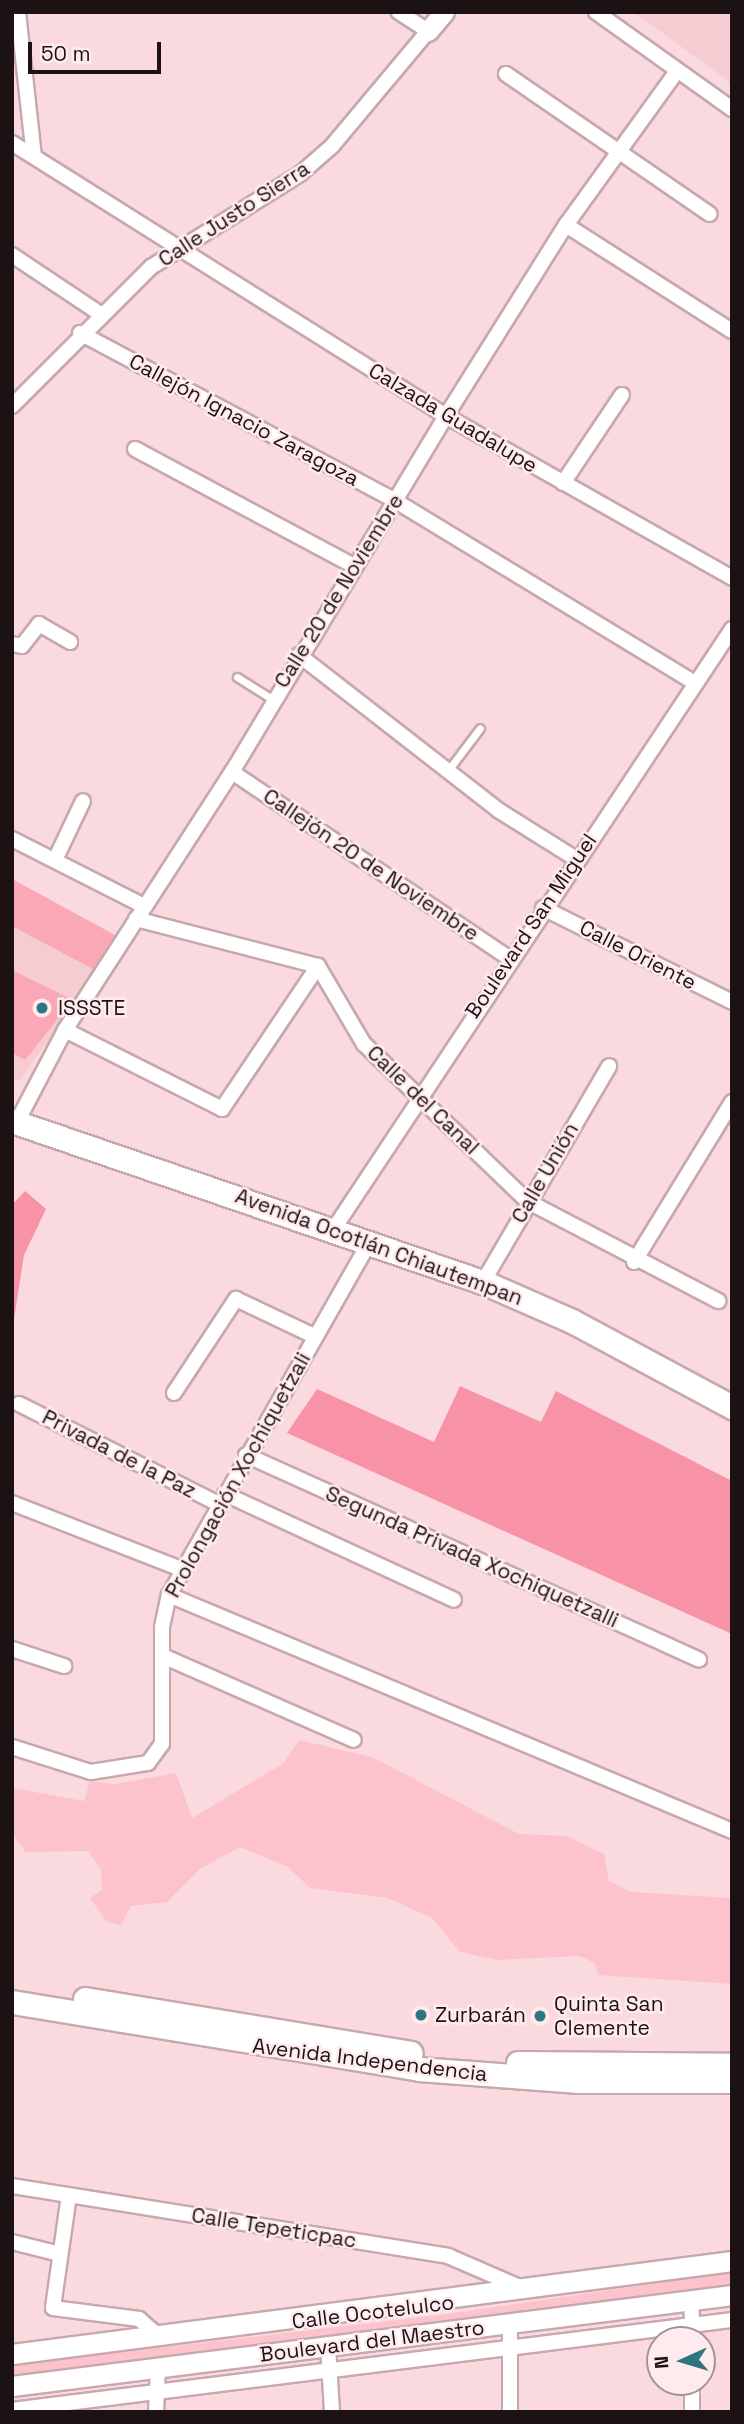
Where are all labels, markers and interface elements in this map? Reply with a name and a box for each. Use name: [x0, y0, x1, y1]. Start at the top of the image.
scale bar: [32, 28, 164, 72]
text: 50 m: [41, 40, 91, 67]
street label: Calle Justo Sierra: [154, 156, 314, 272]
street label: Callejón Ignacio Zaragoza: [125, 349, 363, 491]
street label: Calzada Guadalupe: [364, 358, 542, 478]
street label: Calle 20 de Noviembre: [269, 490, 409, 692]
street label: Callejón 20 de Noviembre: [258, 783, 484, 947]
street label: Boulevard San Miguel: [460, 829, 602, 1023]
street label: Calle Oriente: [575, 915, 701, 995]
place label: ISSSTE: [58, 995, 125, 1021]
marker: ISSSTE: [32, 998, 52, 1018]
street label: Calle del Canal: [362, 1040, 484, 1160]
street label: Calle Unión: [506, 1118, 584, 1228]
street label: Avenida Ocotlán Chiautempan: [232, 1183, 526, 1311]
street label: Prolongación Xochiquetzali: [160, 1348, 316, 1602]
street label: Privada de la Paz: [38, 1404, 200, 1504]
street label: Segunda Privada Xochiquetzalli: [322, 1481, 622, 1633]
place label: Quinta San Clemente: [554, 1991, 664, 2041]
place label: Zurbarán: [435, 2002, 526, 2028]
marker: Zurbarán: [413, 2007, 429, 2023]
marker: Quinta San Clemente: [532, 2008, 548, 2024]
street label: Avenida Independencia: [251, 2033, 489, 2087]
street label: Calle Tepeticpac: [189, 2202, 359, 2254]
street label: Calle Ocotelulco: [290, 2290, 456, 2334]
street label: Boulevard del Maestro: [258, 2315, 486, 2367]
north arrow: [646, 2326, 716, 2396]
text: N: [649, 2355, 674, 2370]

